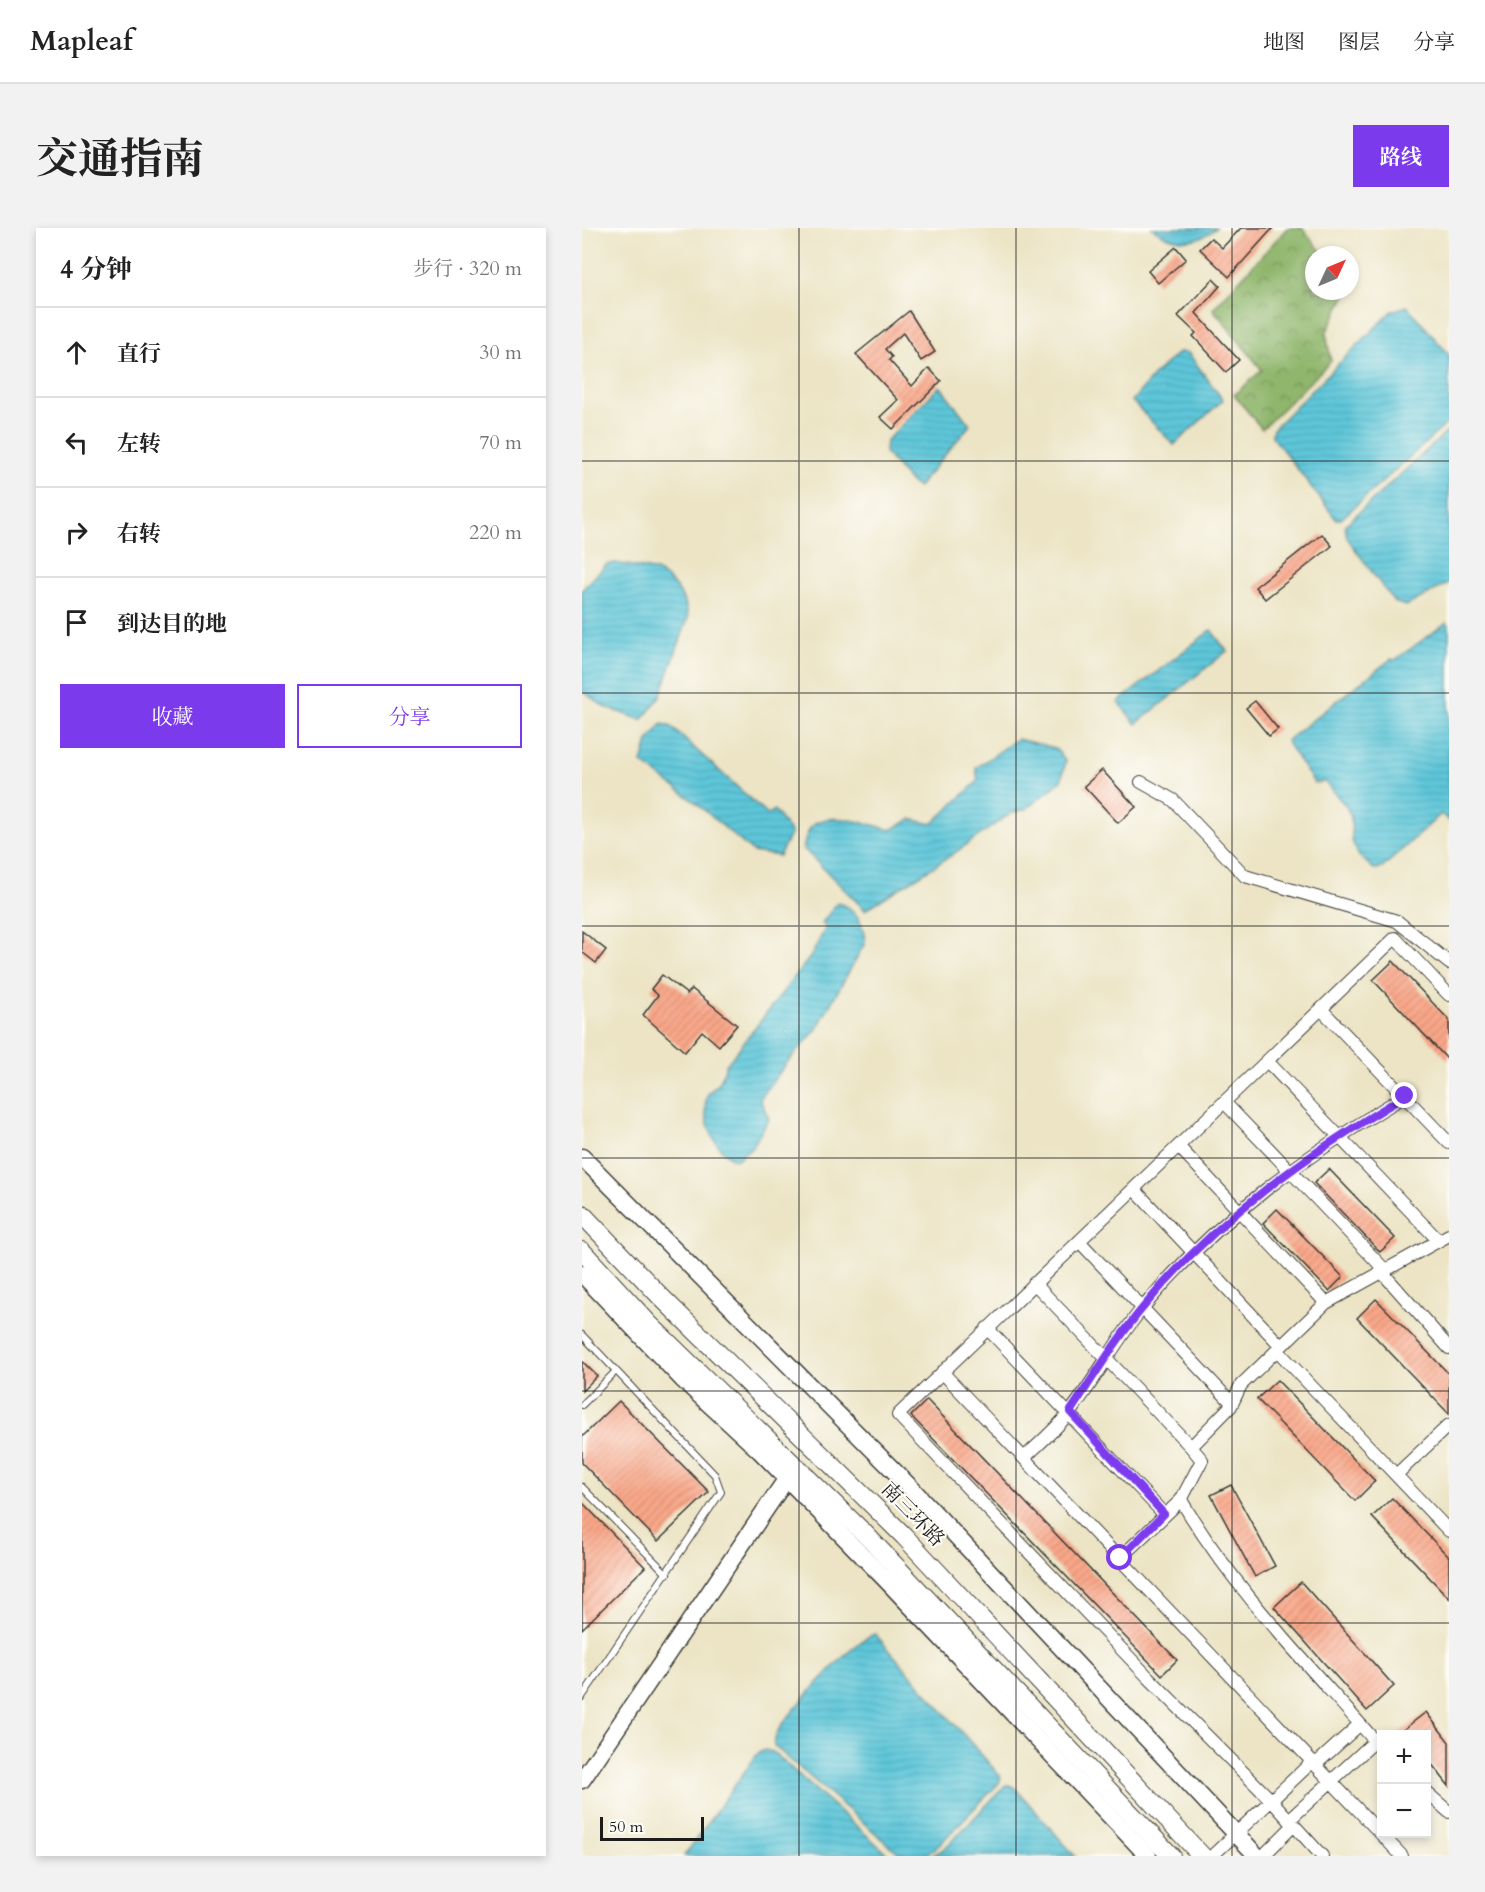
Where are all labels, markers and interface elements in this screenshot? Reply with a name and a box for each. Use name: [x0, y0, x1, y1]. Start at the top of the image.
text: Mapleaf: [30, 22, 133, 60]
text: 地图: [1263, 28, 1305, 57]
text: 图层: [1338, 28, 1380, 57]
text: 分享: [1413, 28, 1455, 57]
button: 路线: [1353, 125, 1449, 187]
text: 交通指南: [36, 131, 204, 188]
north arrow: [1305, 246, 1359, 300]
text: 4 分钟: [60, 252, 132, 287]
text: 步行 · 320 m: [413, 255, 522, 282]
icon: ahead: [60, 336, 93, 369]
text: 直行: [117, 339, 161, 369]
text: 30 m: [479, 339, 522, 366]
icon: left: [60, 426, 93, 459]
text: 左转: [117, 429, 161, 459]
text: 70 m: [479, 429, 522, 456]
icon: right: [60, 516, 93, 549]
text: 右转: [117, 519, 161, 549]
text: 220 m: [469, 519, 522, 546]
icon: arrive: [60, 606, 93, 639]
text: 到达目的地: [117, 609, 227, 639]
button: 收藏: [60, 684, 285, 748]
button: 分享: [297, 684, 522, 748]
route end: [1391, 1082, 1417, 1108]
street label: 南三环路: [876, 1476, 950, 1552]
route start: [1106, 1544, 1132, 1570]
map controls: [1377, 1730, 1431, 1838]
button: +: [1377, 1730, 1431, 1784]
button: −: [1377, 1784, 1431, 1838]
scale bar: [600, 1814, 704, 1842]
text: 50 m: [609, 1816, 643, 1838]

